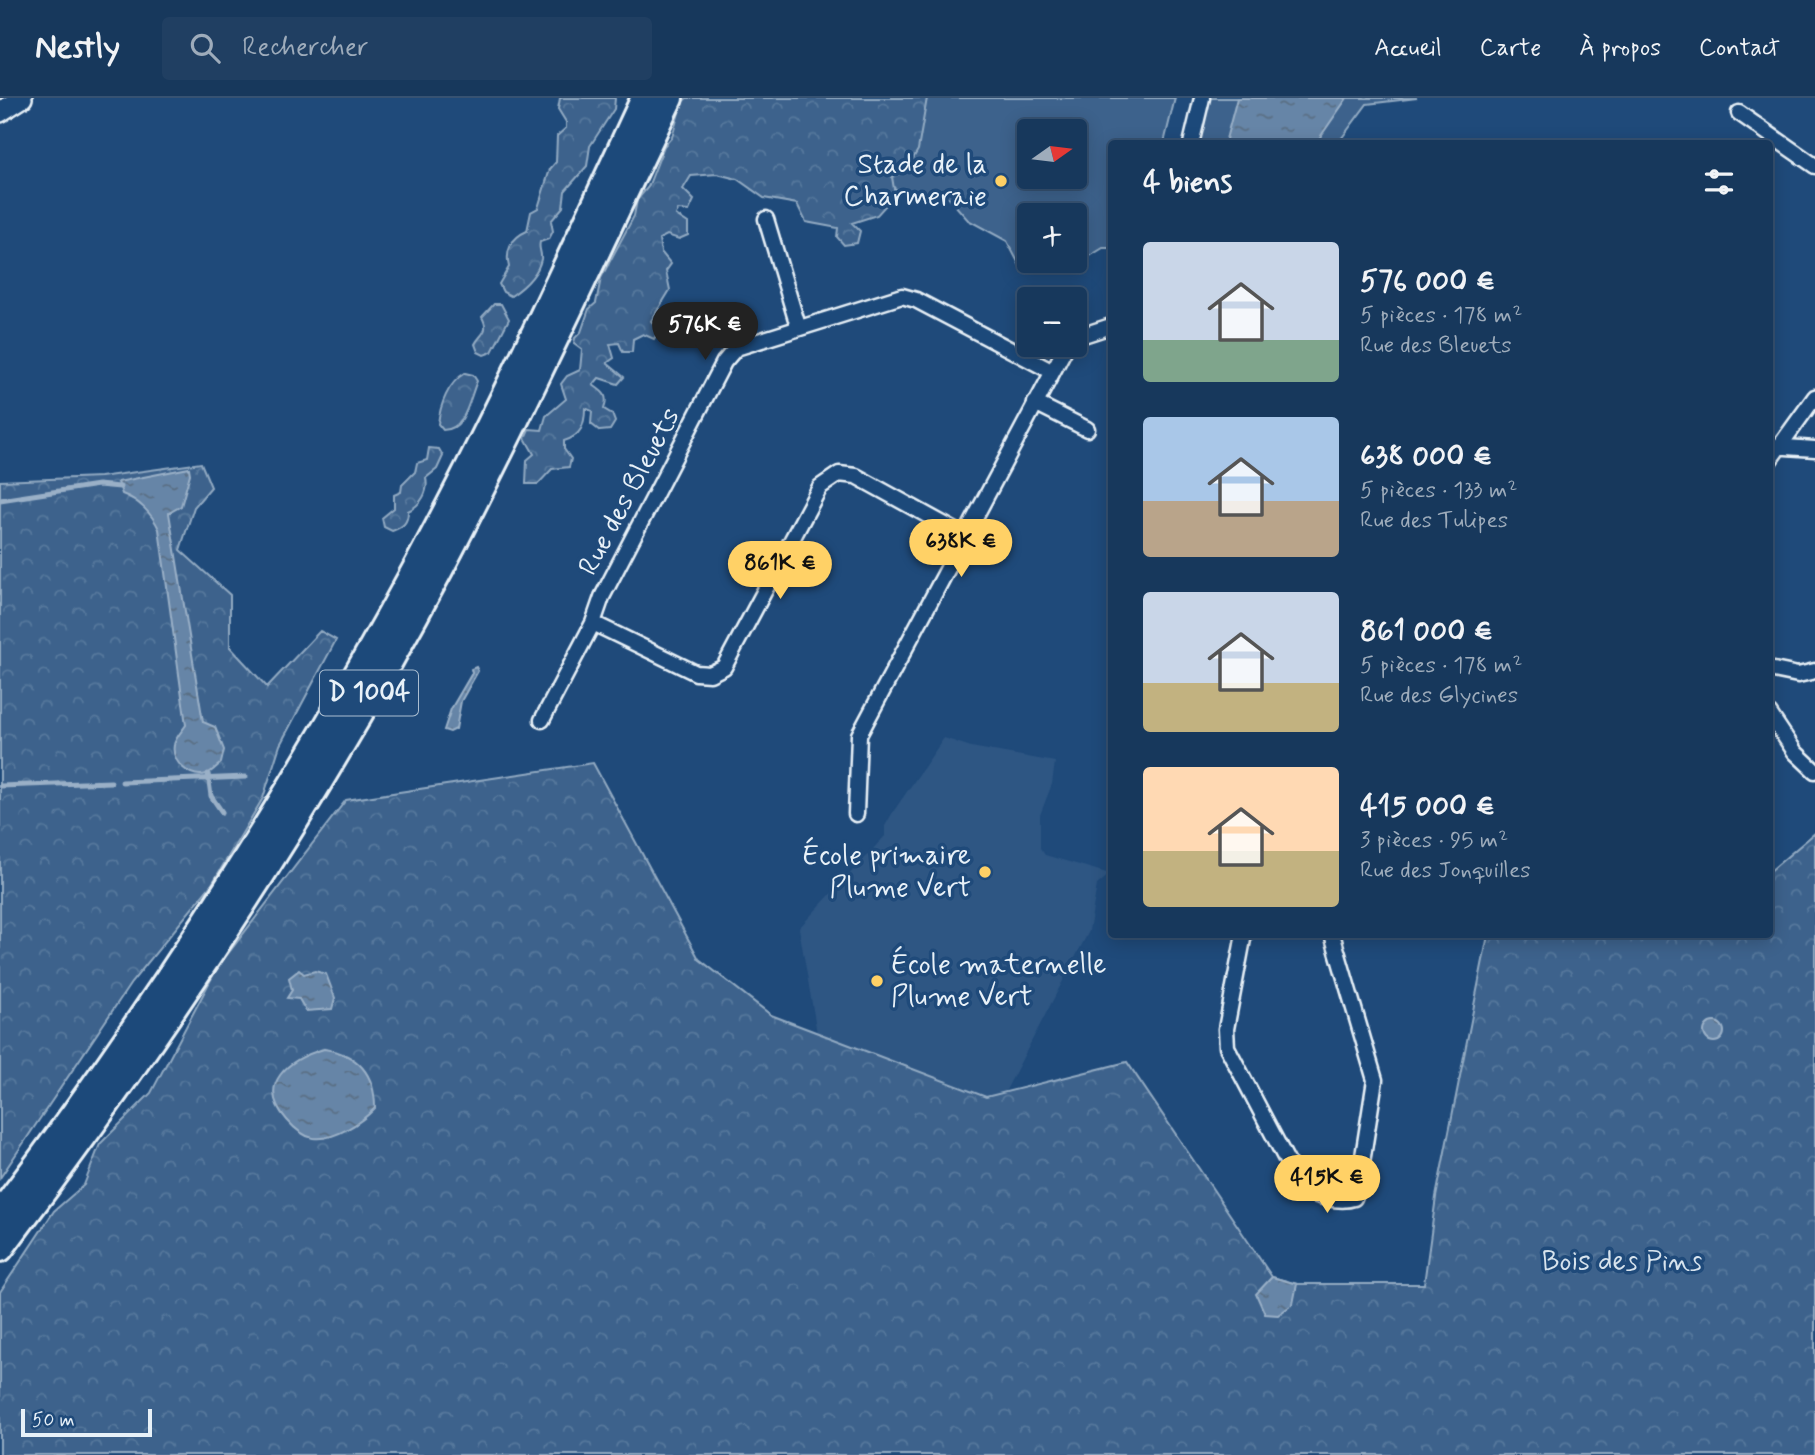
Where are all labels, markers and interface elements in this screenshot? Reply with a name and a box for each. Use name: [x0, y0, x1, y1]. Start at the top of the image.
search box: [162, 17, 652, 80]
text: Nestly: [35, 26, 120, 70]
icon: search: [186, 29, 224, 67]
text: Rechercher: [242, 31, 369, 65]
text: Accueil: [1374, 33, 1442, 64]
text: Carte: [1480, 33, 1541, 64]
text: À propos: [1579, 33, 1661, 64]
text: Contact: [1699, 33, 1780, 64]
north arrow: [1017, 119, 1087, 189]
map controls: [1017, 119, 1087, 357]
place label: Stade de la Charmeraie: [844, 147, 987, 216]
text: 4 biens: [1143, 163, 1232, 202]
icon: filters: [1700, 163, 1738, 201]
marker: Stade de la Charmeraie: [993, 173, 1009, 189]
button: +: [1017, 203, 1087, 273]
text: 576 000 €: [1360, 262, 1495, 301]
icon: home: [1199, 270, 1283, 354]
button: −: [1017, 287, 1087, 357]
text: 5 pièces · 178 m²: [1360, 301, 1522, 331]
pin: 576K €: [648, 302, 762, 362]
text: 576K €: [668, 310, 742, 340]
text: Rue des Bleuets: [1360, 331, 1512, 361]
street label: Rue des Bleuets: [570, 402, 690, 582]
text: 638 000 €: [1360, 437, 1492, 476]
icon: home: [1199, 445, 1283, 529]
text: 5 pièces · 133 m²: [1360, 476, 1517, 506]
text: Rue des Tulipes: [1360, 506, 1508, 536]
pin: 638K €: [904, 519, 1018, 579]
text: 638K €: [925, 527, 997, 557]
pin: 861K €: [723, 542, 837, 601]
text: 861K €: [744, 549, 816, 579]
text: 861 000 €: [1360, 612, 1493, 651]
icon: home: [1199, 620, 1283, 704]
text: 5 pièces · 178 m²: [1360, 651, 1522, 681]
road number: D 1004: [320, 670, 418, 716]
text: Rue des Glycines: [1360, 681, 1518, 711]
text: 415 000 €: [1360, 787, 1495, 826]
icon: home: [1199, 795, 1283, 879]
text: 3 pièces · 95 m²: [1360, 826, 1508, 856]
place label: École primaire Plume Vert: [802, 836, 971, 907]
text: Rue des Jonquilles: [1360, 856, 1531, 886]
marker: École primaire Plume Vert: [977, 864, 993, 880]
place label: École maternelle Plume Vert: [891, 945, 1107, 1016]
marker: École maternelle Plume Vert: [869, 973, 885, 989]
pin: 415K €: [1270, 1156, 1384, 1215]
text: 415K €: [1290, 1163, 1364, 1193]
park label: Bois des Pins: [1542, 1244, 1702, 1281]
scale bar: [21, 1406, 152, 1438]
text: 50 m: [32, 1408, 75, 1433]

